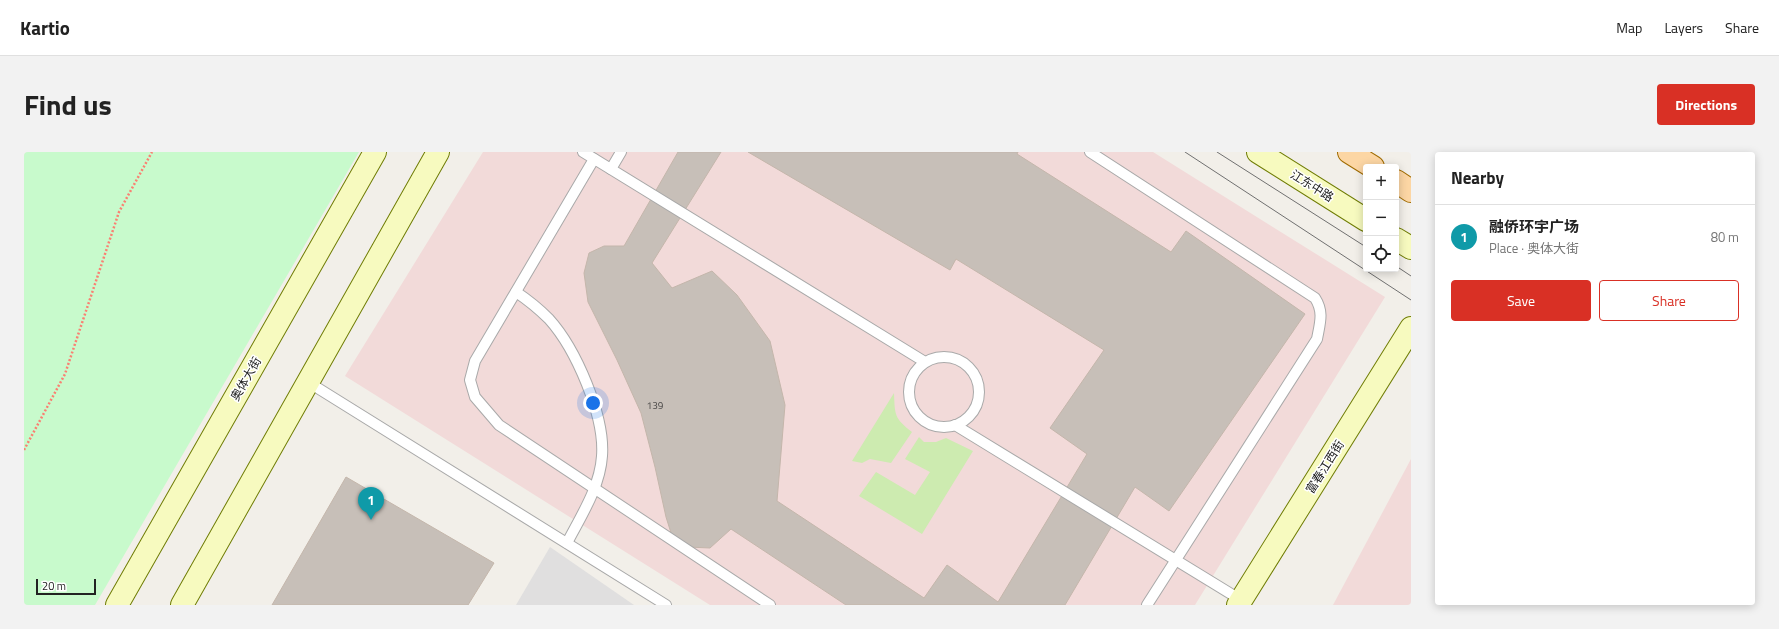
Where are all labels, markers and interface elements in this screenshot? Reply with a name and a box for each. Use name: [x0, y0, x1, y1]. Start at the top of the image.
text: Kartio: [20, 13, 70, 42]
text: Map: [1616, 17, 1642, 38]
text: Layers: [1664, 17, 1703, 38]
text: Share: [1725, 17, 1759, 38]
text: Find us: [24, 83, 112, 126]
button: Directions: [1657, 84, 1755, 125]
map controls: [1363, 164, 1399, 272]
button: +: [1363, 164, 1399, 200]
street label: 江东中路: [1287, 165, 1338, 206]
text: Nearby: [1451, 165, 1504, 191]
button: −: [1363, 200, 1399, 236]
text: 融侨环宇广场: [1489, 215, 1579, 238]
text: 1: [1460, 227, 1468, 247]
text: 80 m: [1711, 227, 1739, 247]
button: locate: [1363, 236, 1399, 272]
text: Place · 奥体大街: [1489, 238, 1579, 258]
button: Save: [1451, 280, 1591, 321]
button: Share: [1599, 280, 1739, 321]
street label: 奥体大街: [225, 353, 266, 404]
your location: [583, 393, 603, 413]
house number: 139: [647, 398, 664, 413]
street label: 富春江西街: [1301, 436, 1349, 497]
pin: 1: [358, 487, 384, 520]
scale bar: [36, 577, 96, 596]
text: 20 m: [42, 578, 66, 594]

